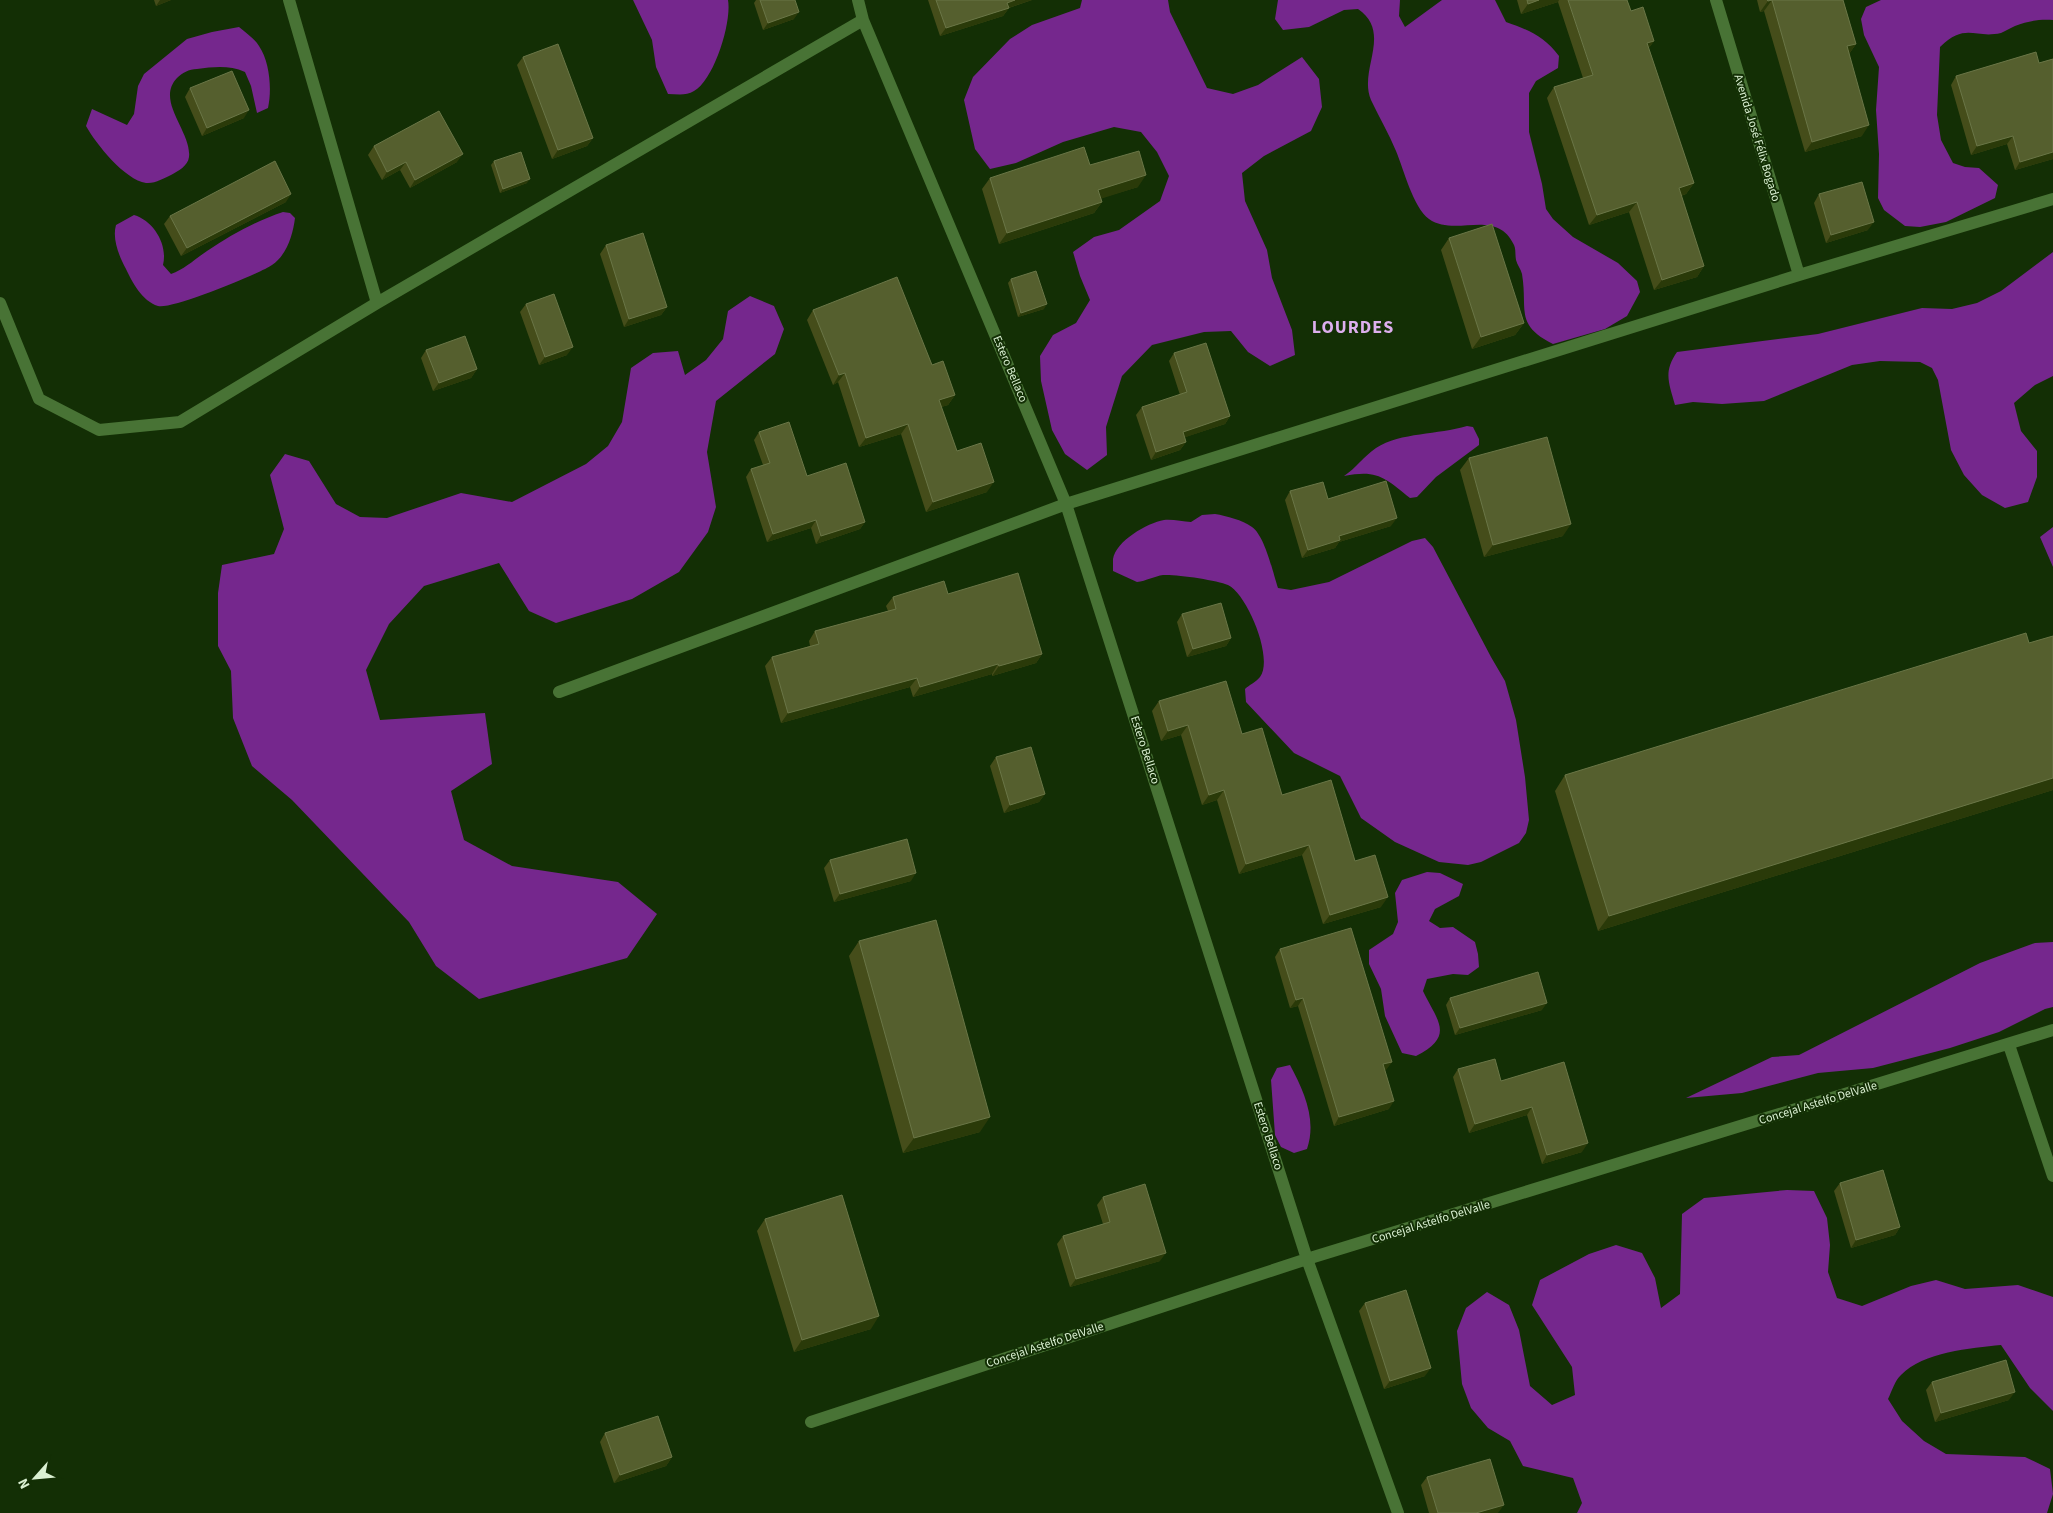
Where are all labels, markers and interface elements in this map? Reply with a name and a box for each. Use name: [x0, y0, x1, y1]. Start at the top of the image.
street label: Avenida José Félix Bogado: [1730, 72, 1784, 204]
district label: LOURDES: [1312, 315, 1394, 340]
street label: Estero Bellaco: [988, 333, 1032, 405]
street label: Estero Bellaco: [1126, 714, 1164, 786]
street label: Concejal Astelfo DelValle: [1757, 1077, 1879, 1129]
street label: Estero Bellaco: [1249, 1100, 1287, 1172]
street label: Concejal Astelfo DelValle: [1370, 1196, 1492, 1248]
street label: Concejal Astelfo DelValle: [984, 1318, 1106, 1372]
north arrow: [10, 1453, 60, 1503]
text: N: [13, 1475, 35, 1492]

